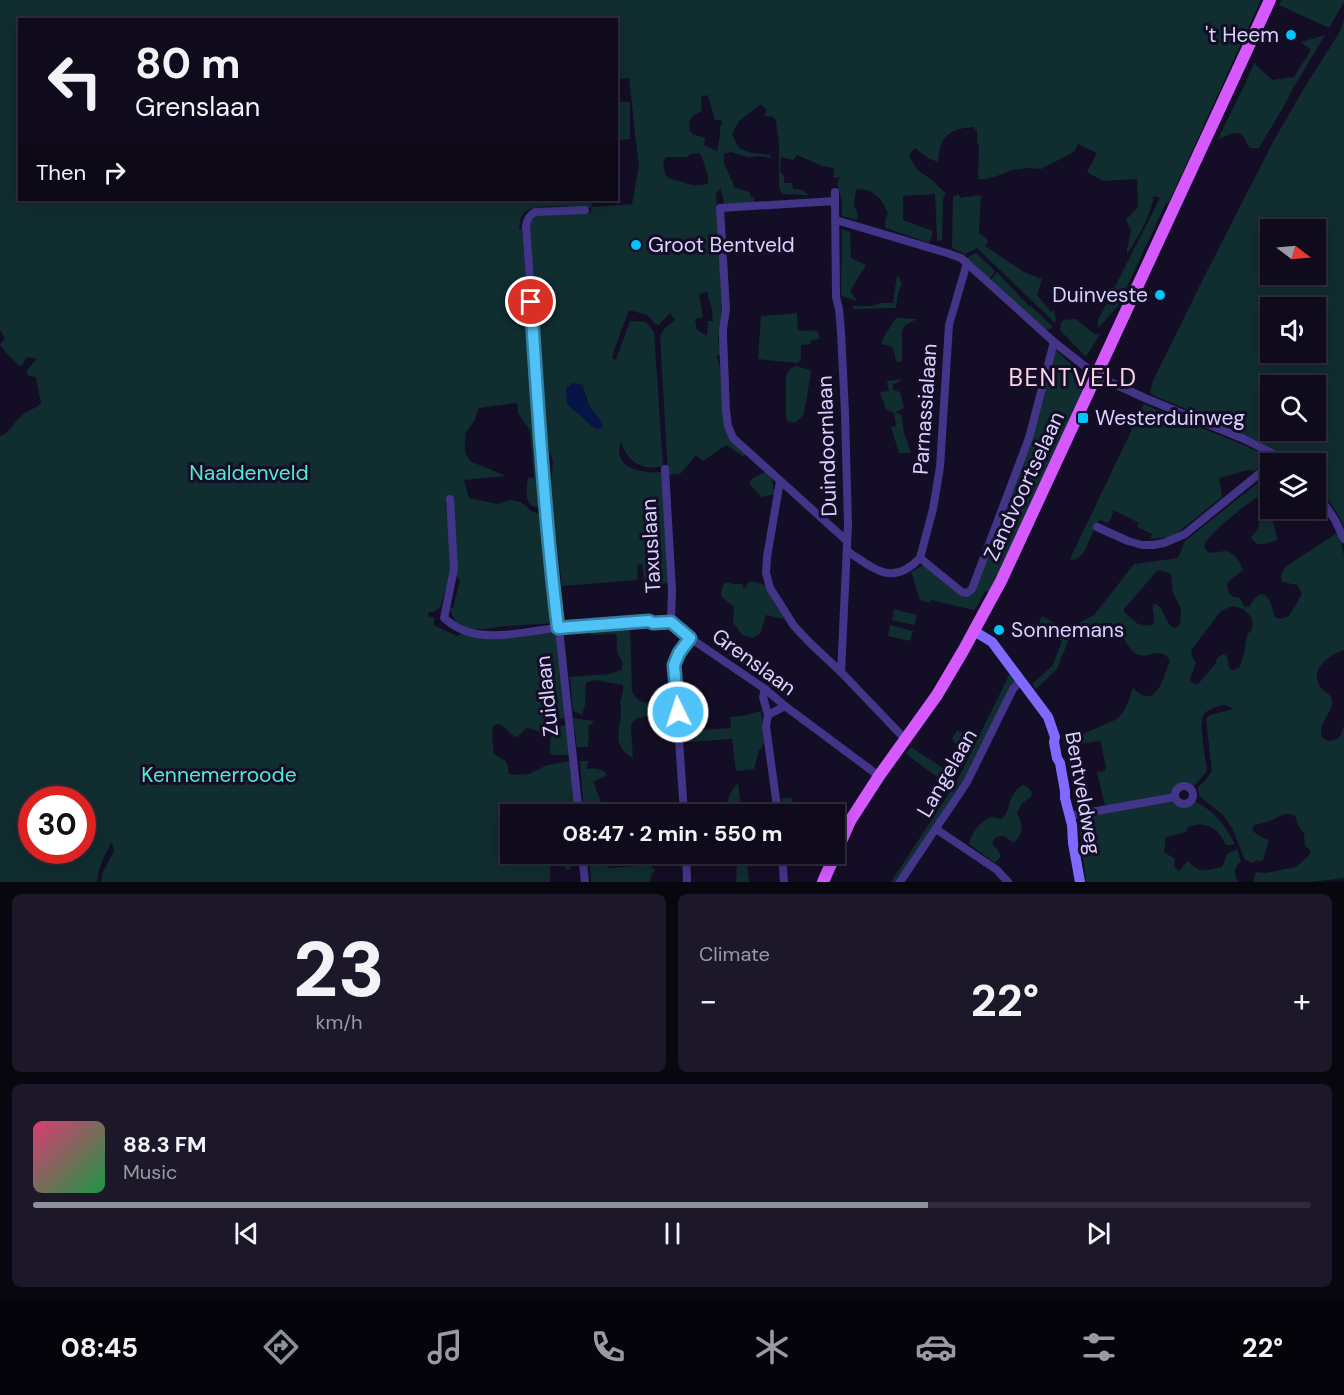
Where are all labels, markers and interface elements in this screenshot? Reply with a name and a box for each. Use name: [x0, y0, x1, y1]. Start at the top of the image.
place label: 't Heem: [1205, 21, 1279, 49]
marker: 't Heem: [1284, 28, 1298, 42]
text: 80 m: [135, 36, 241, 91]
icon: left: [36, 42, 114, 120]
text: Grenslaan: [135, 89, 260, 124]
icon: right: [98, 156, 131, 189]
text: Then: [36, 158, 86, 187]
north arrow: [1260, 219, 1326, 285]
map controls: [1260, 219, 1326, 519]
place label: Groot Bentveld: [648, 231, 795, 259]
marker: Groot Bentveld: [629, 238, 643, 252]
pin: [505, 276, 556, 327]
place label: Duinveste: [1052, 281, 1148, 309]
icon: arrive: [514, 285, 547, 318]
marker: Duinveste: [1153, 288, 1167, 302]
button: sound: [1260, 297, 1326, 363]
street label: Parnassialaan: [906, 342, 944, 476]
district label: BENTVELD: [1009, 362, 1137, 393]
street label: Duindoornlaan: [811, 375, 843, 517]
button: search: [1260, 375, 1326, 441]
place label: Westerduinweg: [1095, 404, 1245, 432]
street label: Zandvoortselaan: [977, 407, 1071, 565]
marker: Westerduinweg: [1076, 411, 1090, 425]
button: layers: [1260, 453, 1326, 519]
park label: Naaldenveld: [189, 459, 309, 487]
street label: Taxuslaan: [635, 498, 667, 594]
place label: Sonnemans: [1011, 616, 1124, 644]
street label: Grenslaan: [706, 622, 802, 702]
marker: Sonnemans: [992, 623, 1006, 637]
street label: Zuidlaan: [529, 654, 565, 738]
position arrow: [646, 680, 710, 744]
street label: Langelaan: [911, 724, 983, 822]
street label: Bentveldweg: [1058, 729, 1108, 857]
park label: Kennemerroode: [141, 761, 297, 789]
speed limit sign: 30: [18, 786, 96, 864]
text: 08:47 · 2 min · 550 m: [563, 819, 782, 848]
text: 23: [293, 919, 385, 1020]
text: Climate: [699, 941, 770, 967]
text: 22°: [971, 971, 1039, 1030]
text: −: [699, 979, 717, 1022]
text: +: [1293, 979, 1311, 1022]
text: km/h: [315, 1009, 363, 1035]
text: 88.3 FM: [123, 1130, 207, 1159]
text: Music: [123, 1159, 178, 1185]
icon: previous: [230, 1217, 263, 1250]
icon: pause: [656, 1217, 689, 1250]
icon: next: [1082, 1217, 1115, 1250]
icon: directions: [260, 1326, 302, 1368]
icon: music: [424, 1326, 466, 1368]
icon: phone: [587, 1326, 629, 1368]
icon: climate: [751, 1326, 793, 1368]
icon: car: [915, 1326, 957, 1368]
icon: filters: [1078, 1326, 1120, 1368]
text: 08:45: [61, 1330, 138, 1365]
text: 22°: [1242, 1330, 1283, 1365]

